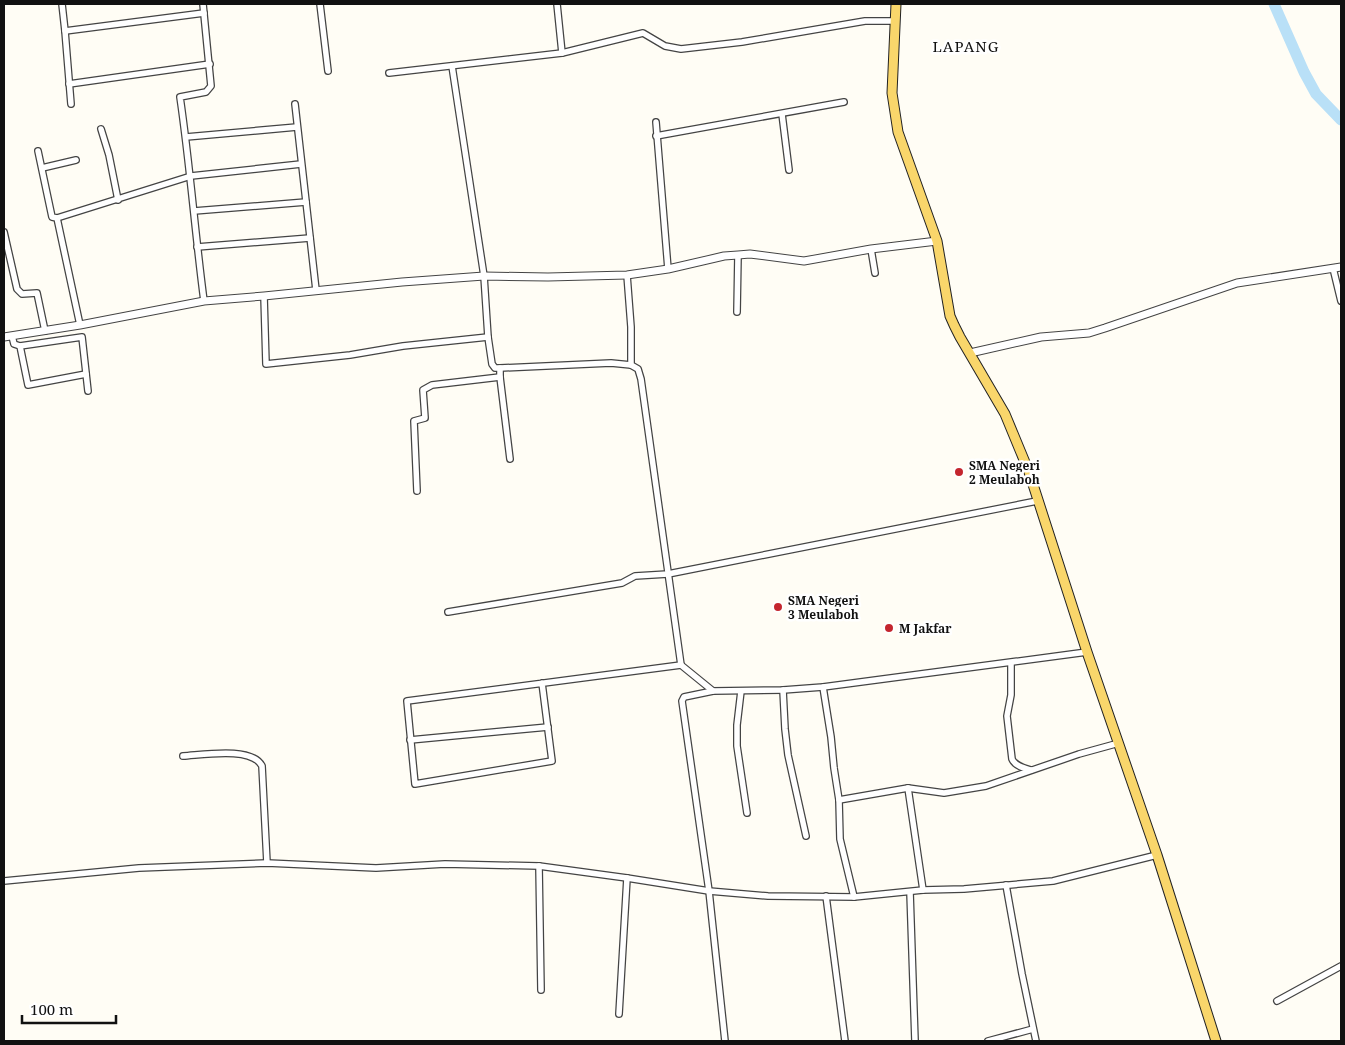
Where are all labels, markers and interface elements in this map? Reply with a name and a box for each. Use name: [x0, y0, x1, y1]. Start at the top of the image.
district label: LAPANG: [933, 36, 999, 56]
place label: SMA Negeri 2 Meulaboh: [969, 457, 1041, 488]
marker: SMA Negeri 2 Meulaboh: [953, 466, 965, 478]
place label: SMA Negeri 3 Meulaboh: [788, 592, 860, 623]
marker: SMA Negeri 3 Meulaboh: [772, 601, 784, 613]
place label: M Jakfar: [899, 620, 952, 637]
marker: M Jakfar: [883, 622, 895, 634]
scale bar: [22, 992, 116, 1024]
text: 100 m: [30, 999, 73, 1019]

